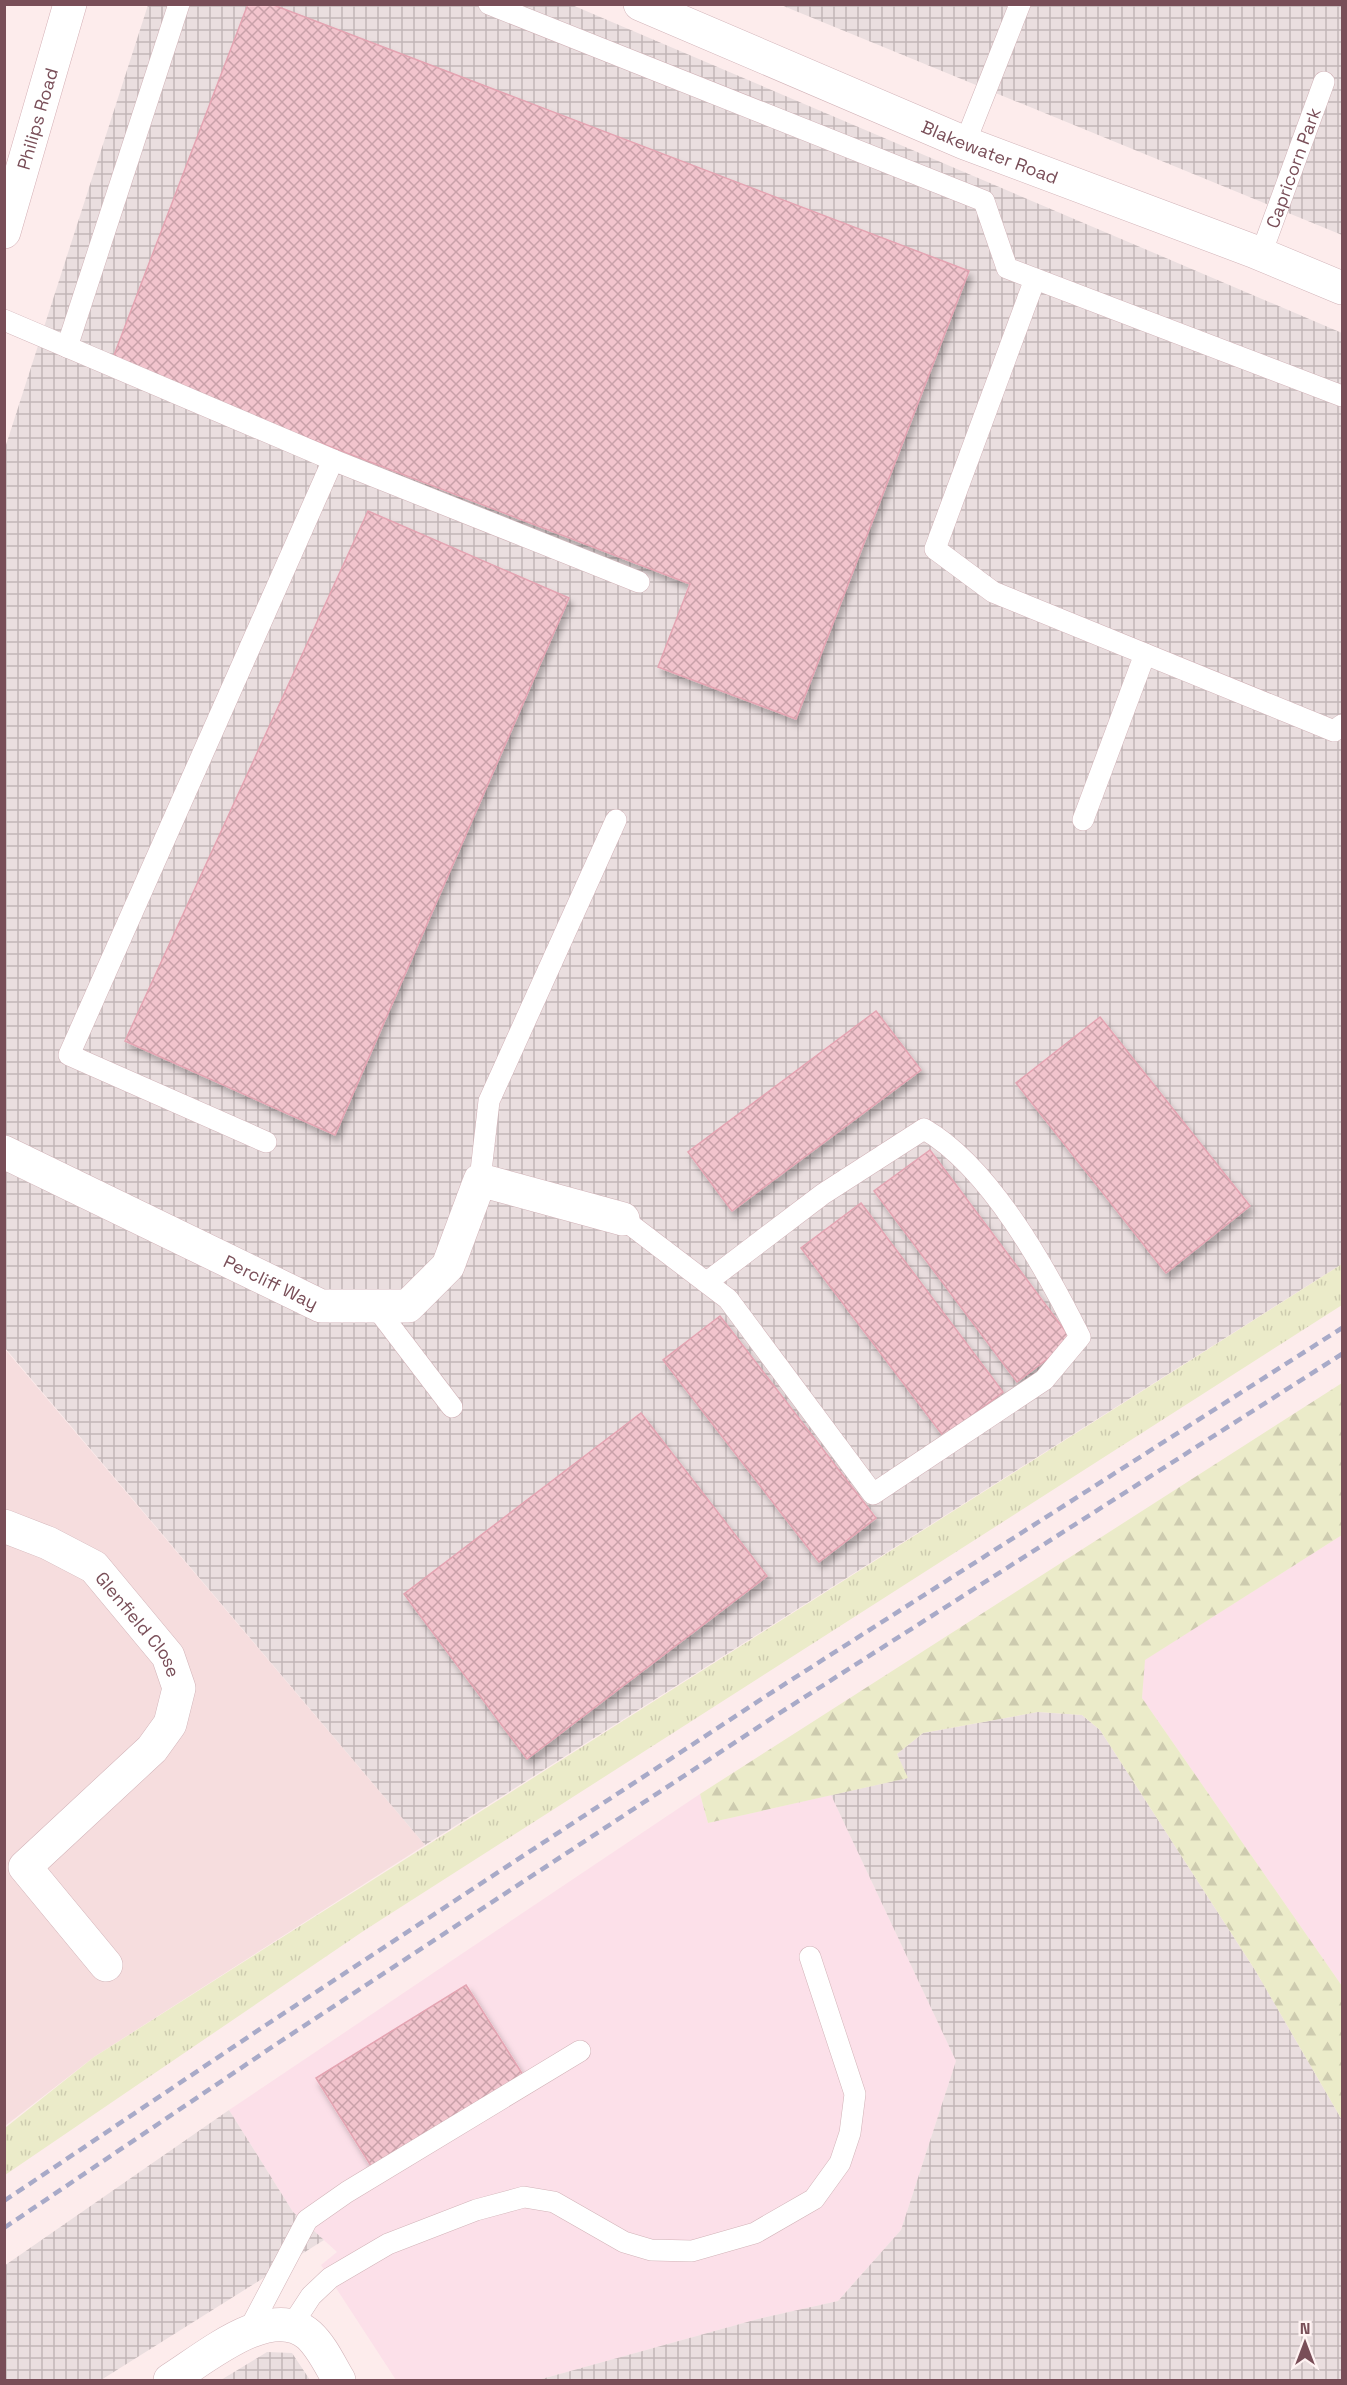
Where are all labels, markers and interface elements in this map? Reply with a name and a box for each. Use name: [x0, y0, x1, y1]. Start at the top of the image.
street label: Philips Road: [11, 65, 62, 172]
street label: Capricorn Park: [1260, 104, 1325, 231]
street label: Blakewater Road: [918, 114, 1062, 188]
street label: Percliff Way: [220, 1249, 322, 1314]
street label: Glenfield Close: [91, 1566, 186, 1680]
north arrow: [1275, 2313, 1335, 2373]
text: N: [1300, 2318, 1310, 2339]

